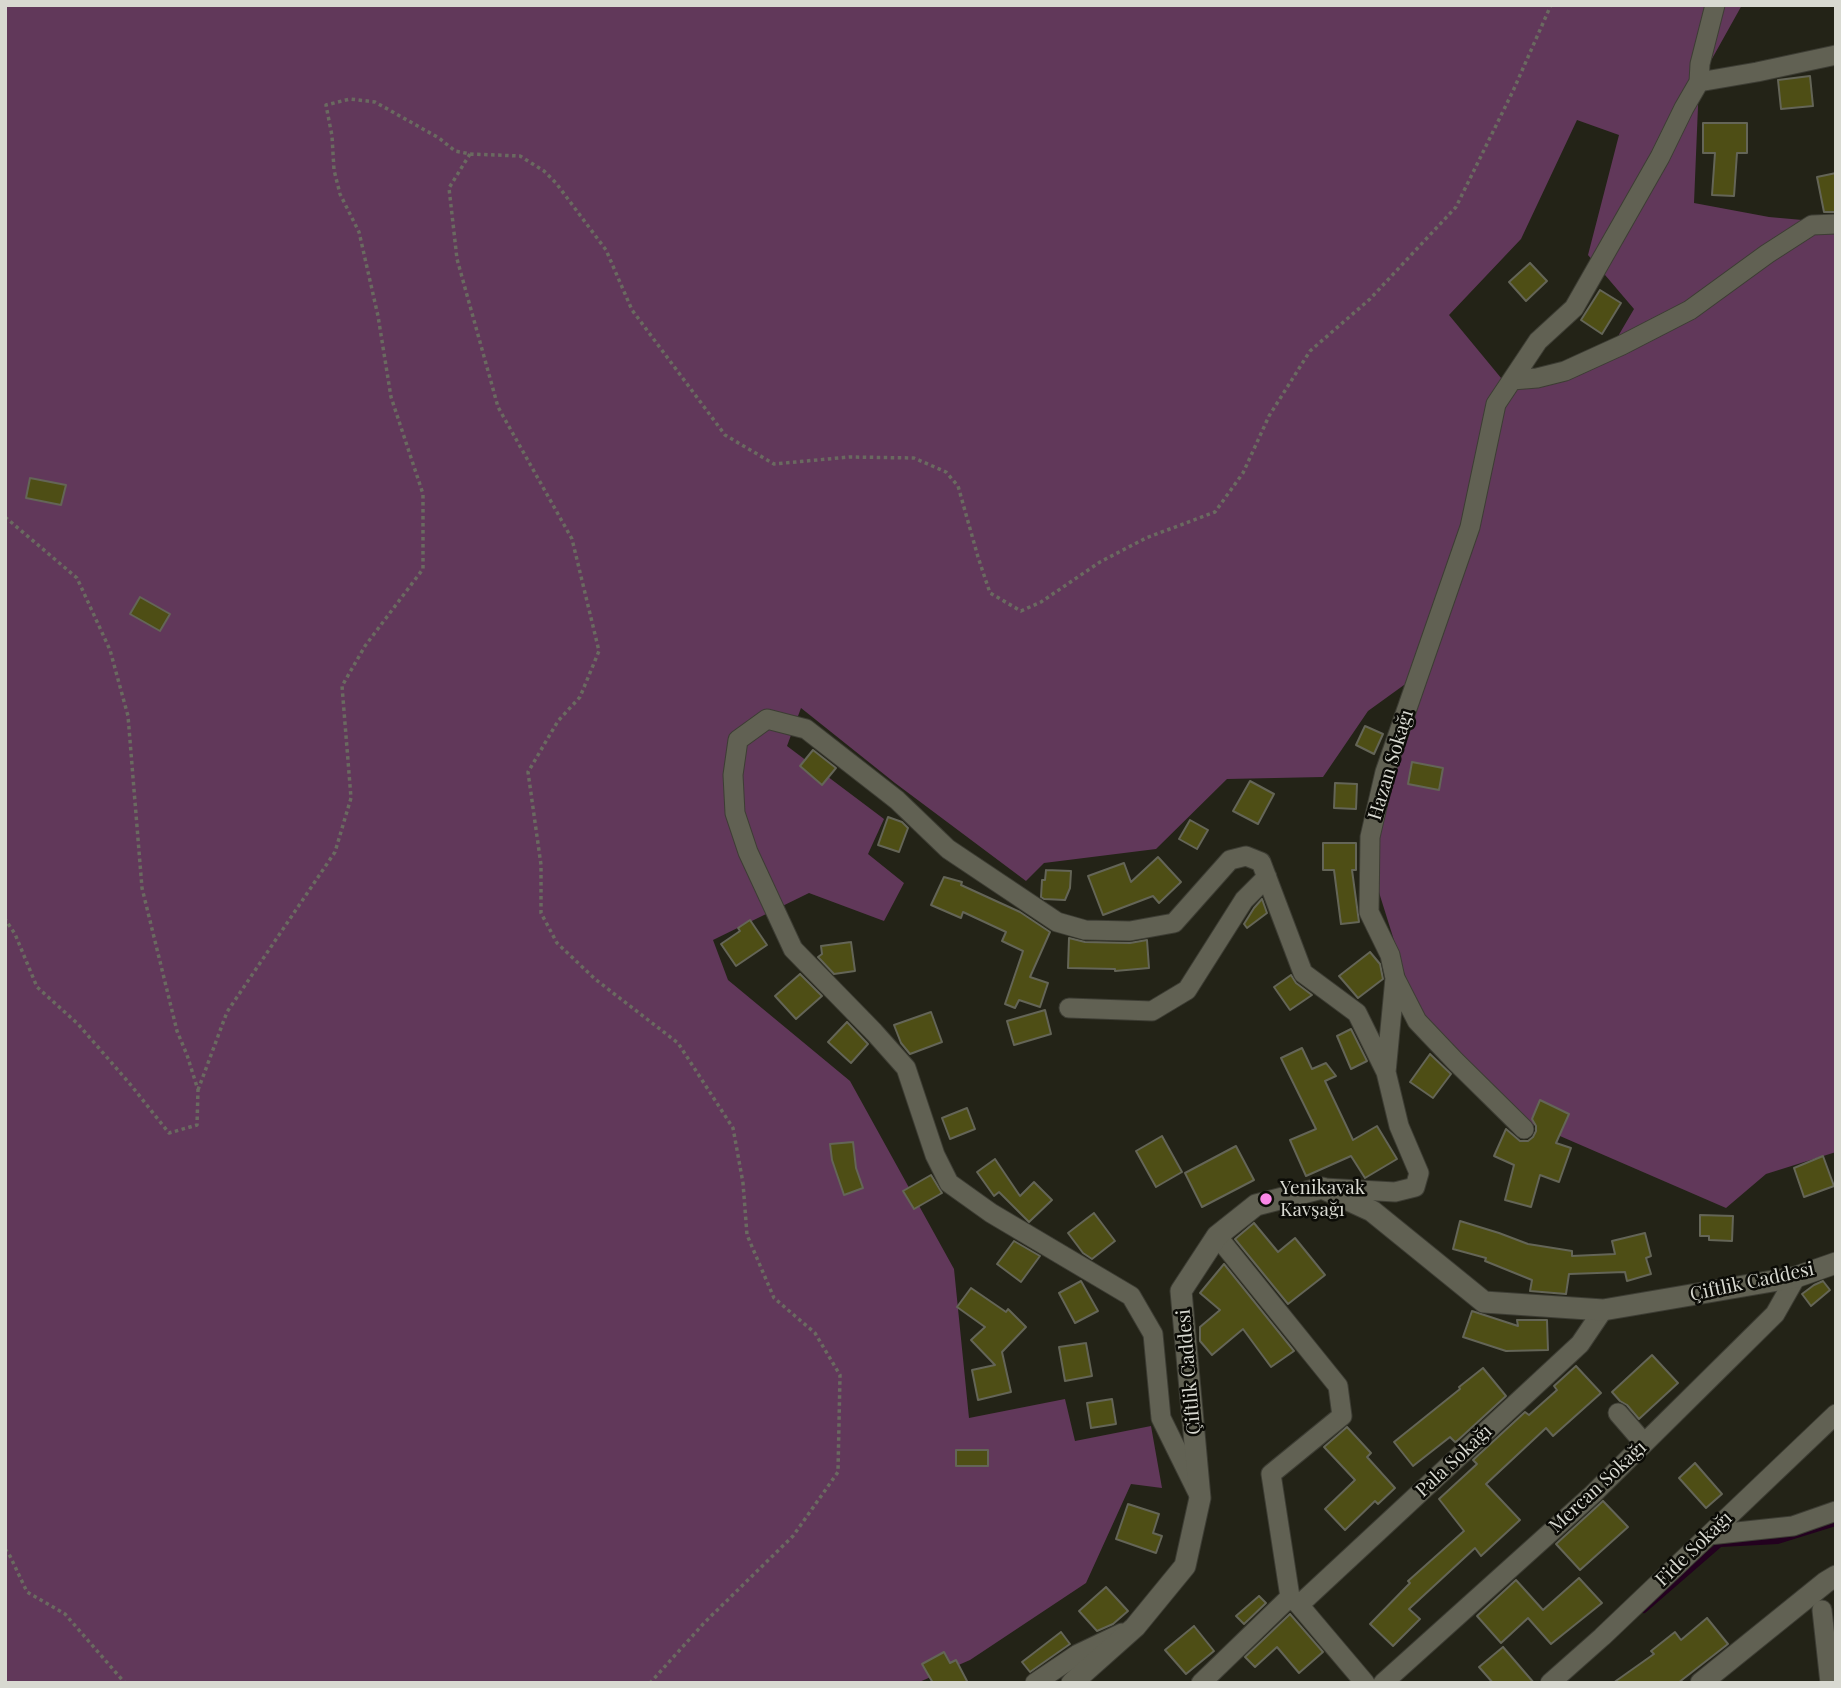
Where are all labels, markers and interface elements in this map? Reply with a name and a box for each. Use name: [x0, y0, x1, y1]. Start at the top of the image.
street label: Hazan Sokağı: [1363, 707, 1419, 823]
place label: Yenikavak Kavşağı: [1280, 1177, 1365, 1221]
marker: Yenikavak Kavşağı: [1258, 1191, 1274, 1207]
street label: Çiftlik Caddesi: [1688, 1258, 1816, 1306]
street label: Çiftlik Caddesi: [1172, 1308, 1206, 1436]
street label: Pala Sokağı: [1411, 1420, 1497, 1502]
street label: Mercan Sokağı: [1545, 1436, 1651, 1538]
street label: Fide Sokağı: [1651, 1507, 1737, 1591]

